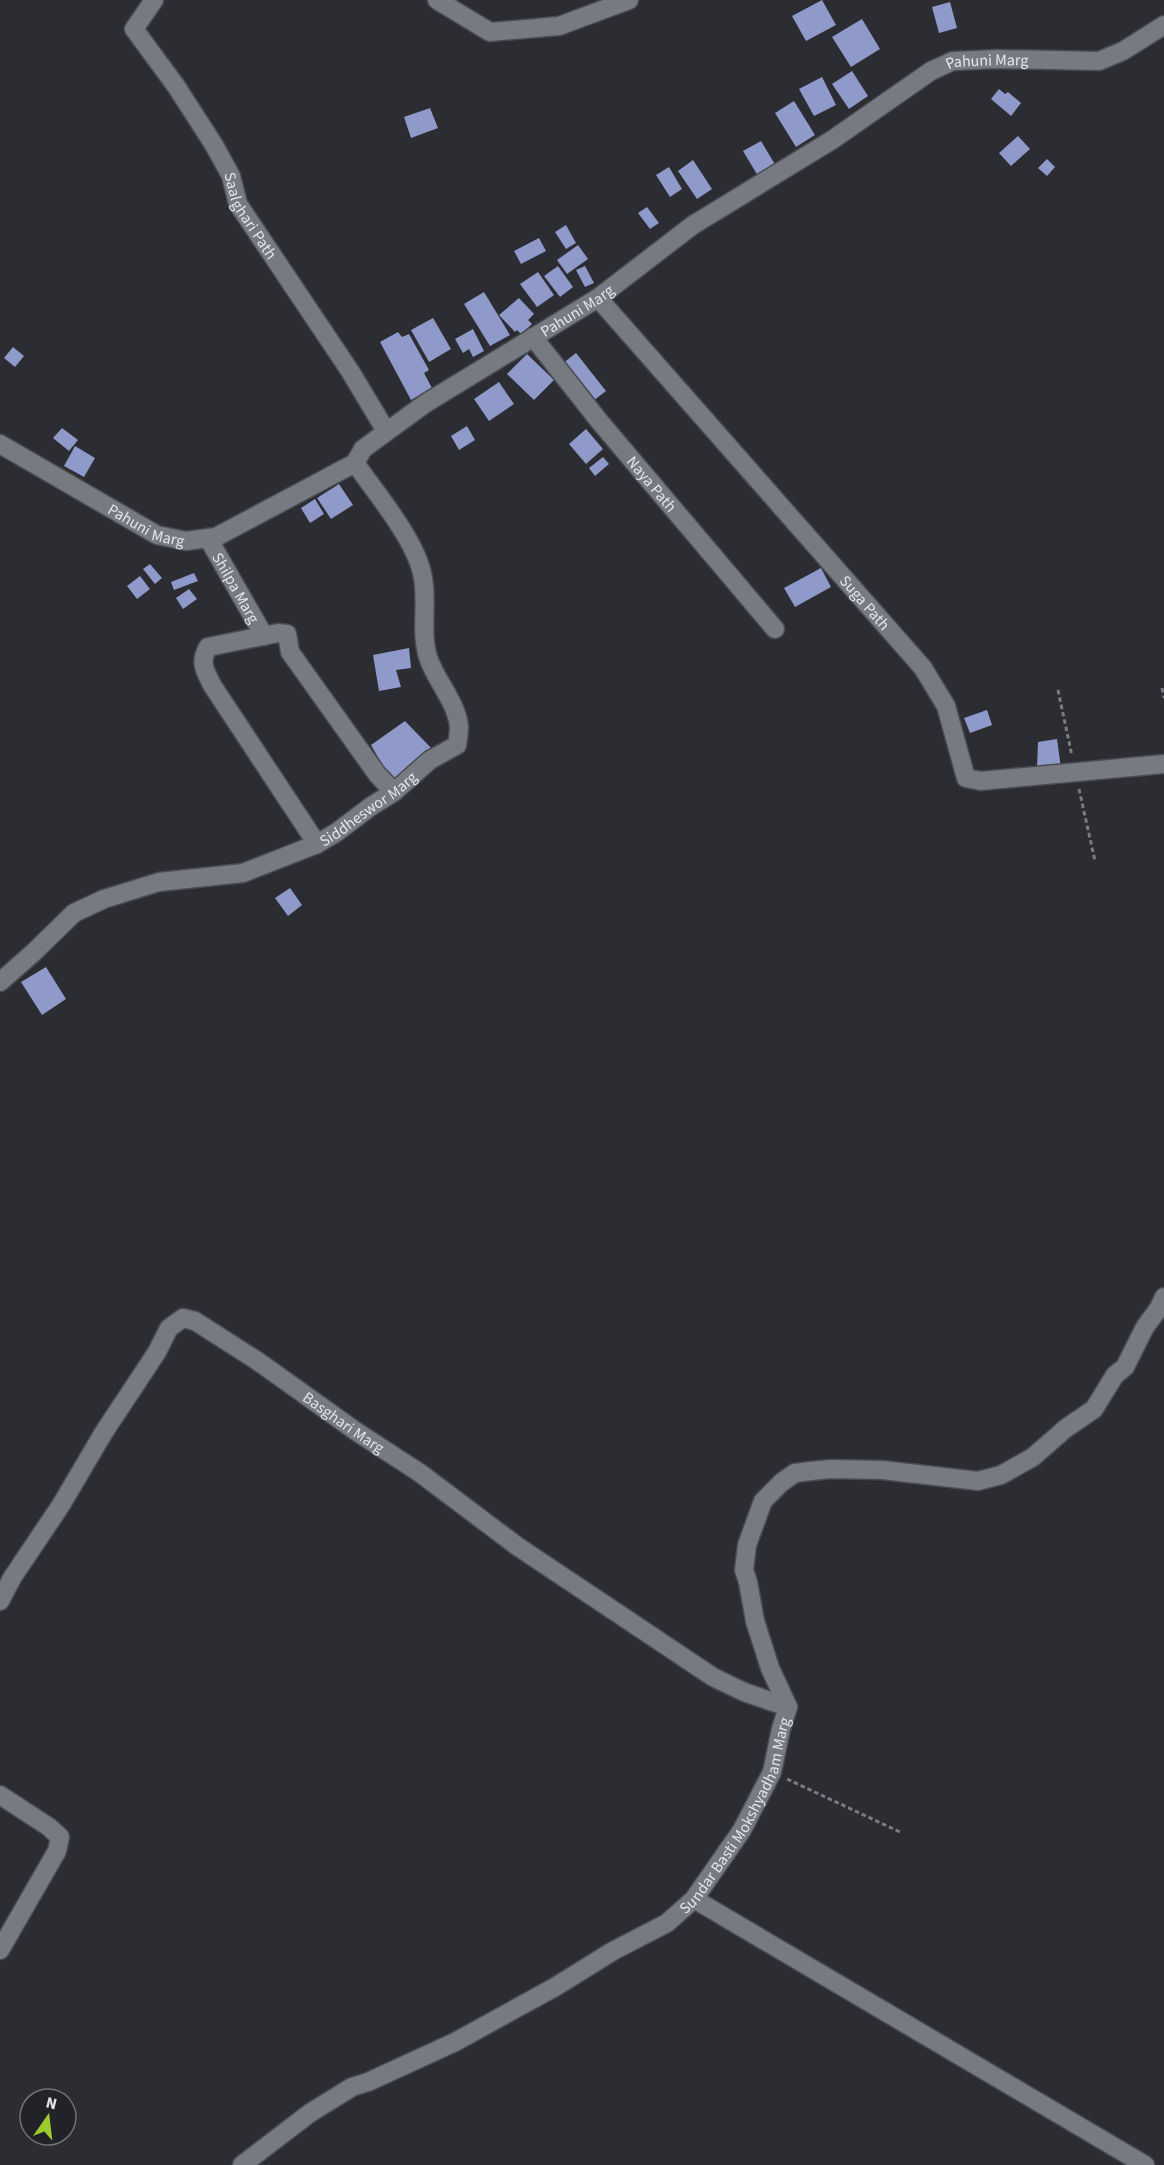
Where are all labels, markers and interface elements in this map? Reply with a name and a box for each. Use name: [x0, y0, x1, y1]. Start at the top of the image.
street label: Pahuni Marg: [942, 49, 1029, 75]
street label: Saalghari Path: [218, 170, 282, 264]
street label: Pahuni Marg: [536, 280, 619, 343]
street label: Naya Path: [621, 452, 681, 517]
street label: Pahuni Marg: [103, 499, 186, 552]
street label: Shilpa Marg: [206, 548, 264, 628]
street label: Suga Path: [834, 571, 895, 635]
street label: Siddheswor Marg: [316, 767, 422, 852]
street label: Basghari Marg: [298, 1387, 389, 1459]
street label: Sundar Basti Mokshyadham Marg: [675, 1714, 796, 1919]
north arrow: [18, 2087, 78, 2147]
text: N: [44, 2091, 59, 2115]

